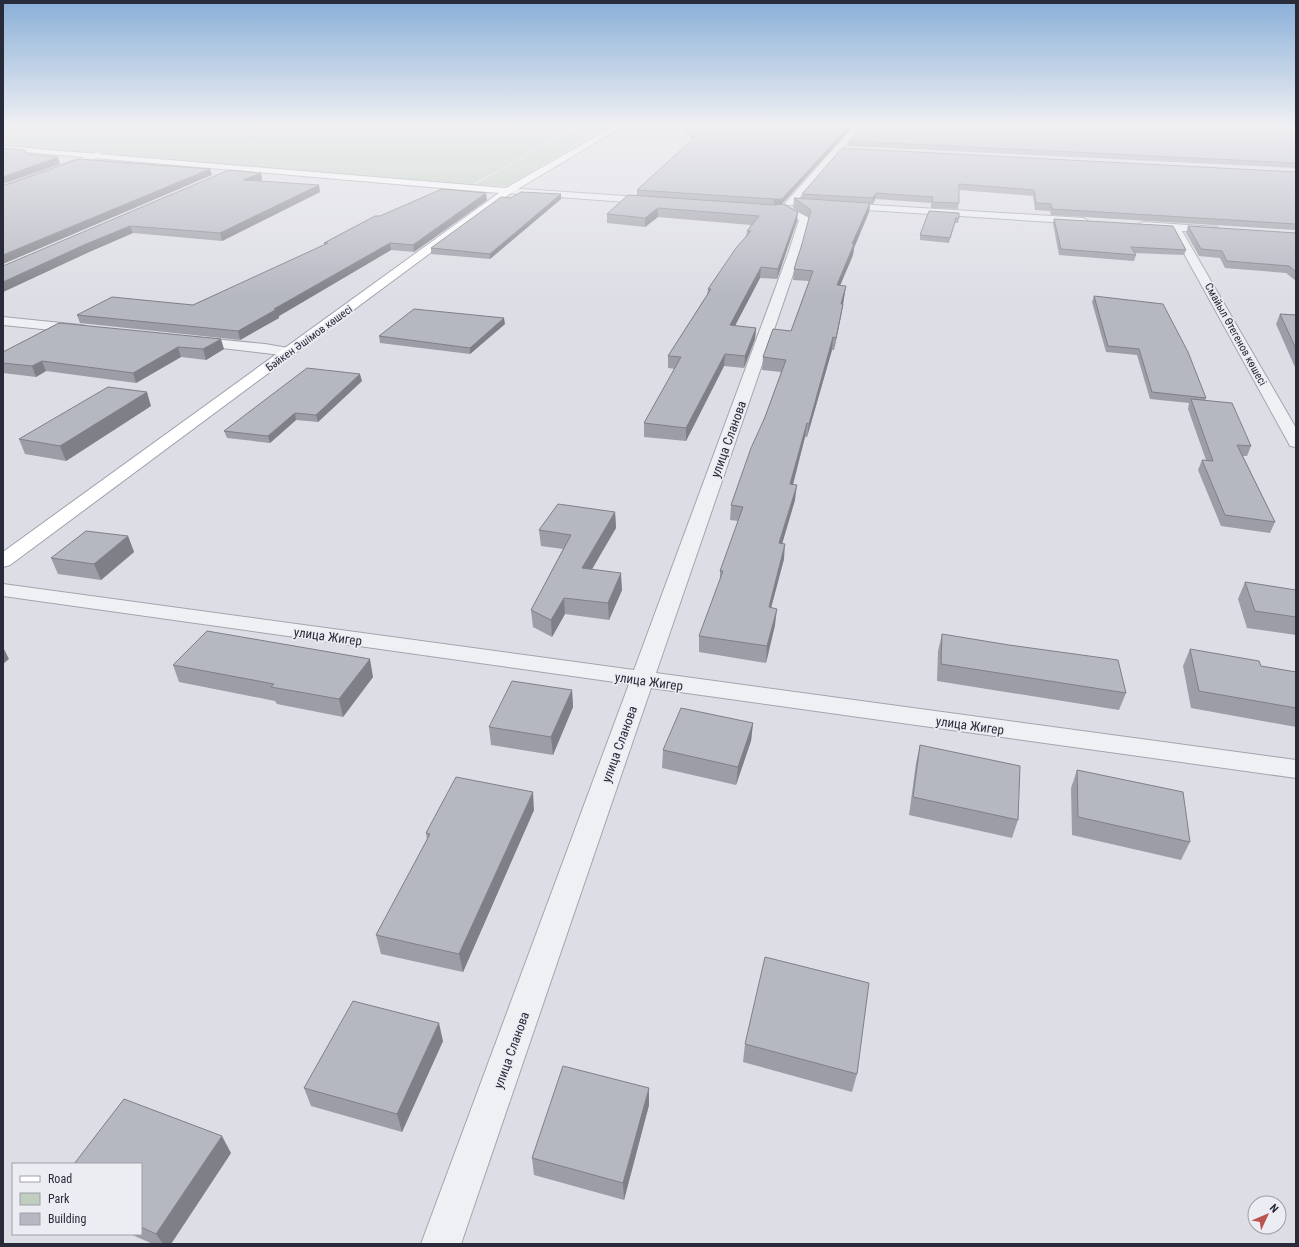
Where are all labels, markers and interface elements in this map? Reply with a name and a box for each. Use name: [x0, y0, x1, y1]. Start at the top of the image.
street label: Смайыл Өтегенов көшесі: [1202, 281, 1269, 388]
street label: Бәйкен Әшімов көшесі: [263, 303, 355, 374]
street label: улица Сланова: [708, 399, 749, 480]
street label: улица Жигер: [293, 624, 363, 649]
street label: улица Жигер: [614, 669, 684, 694]
street label: улица Сланова: [599, 704, 640, 785]
street label: улица Жигер: [935, 713, 1005, 738]
street label: улица Сланова: [491, 1010, 532, 1091]
legend: [12, 1163, 142, 1235]
text: Road: [48, 1172, 72, 1186]
text: Park: [48, 1192, 70, 1206]
north arrow: [1247, 1195, 1287, 1235]
text: N: [1267, 1201, 1281, 1216]
text: Building: [48, 1212, 86, 1226]

